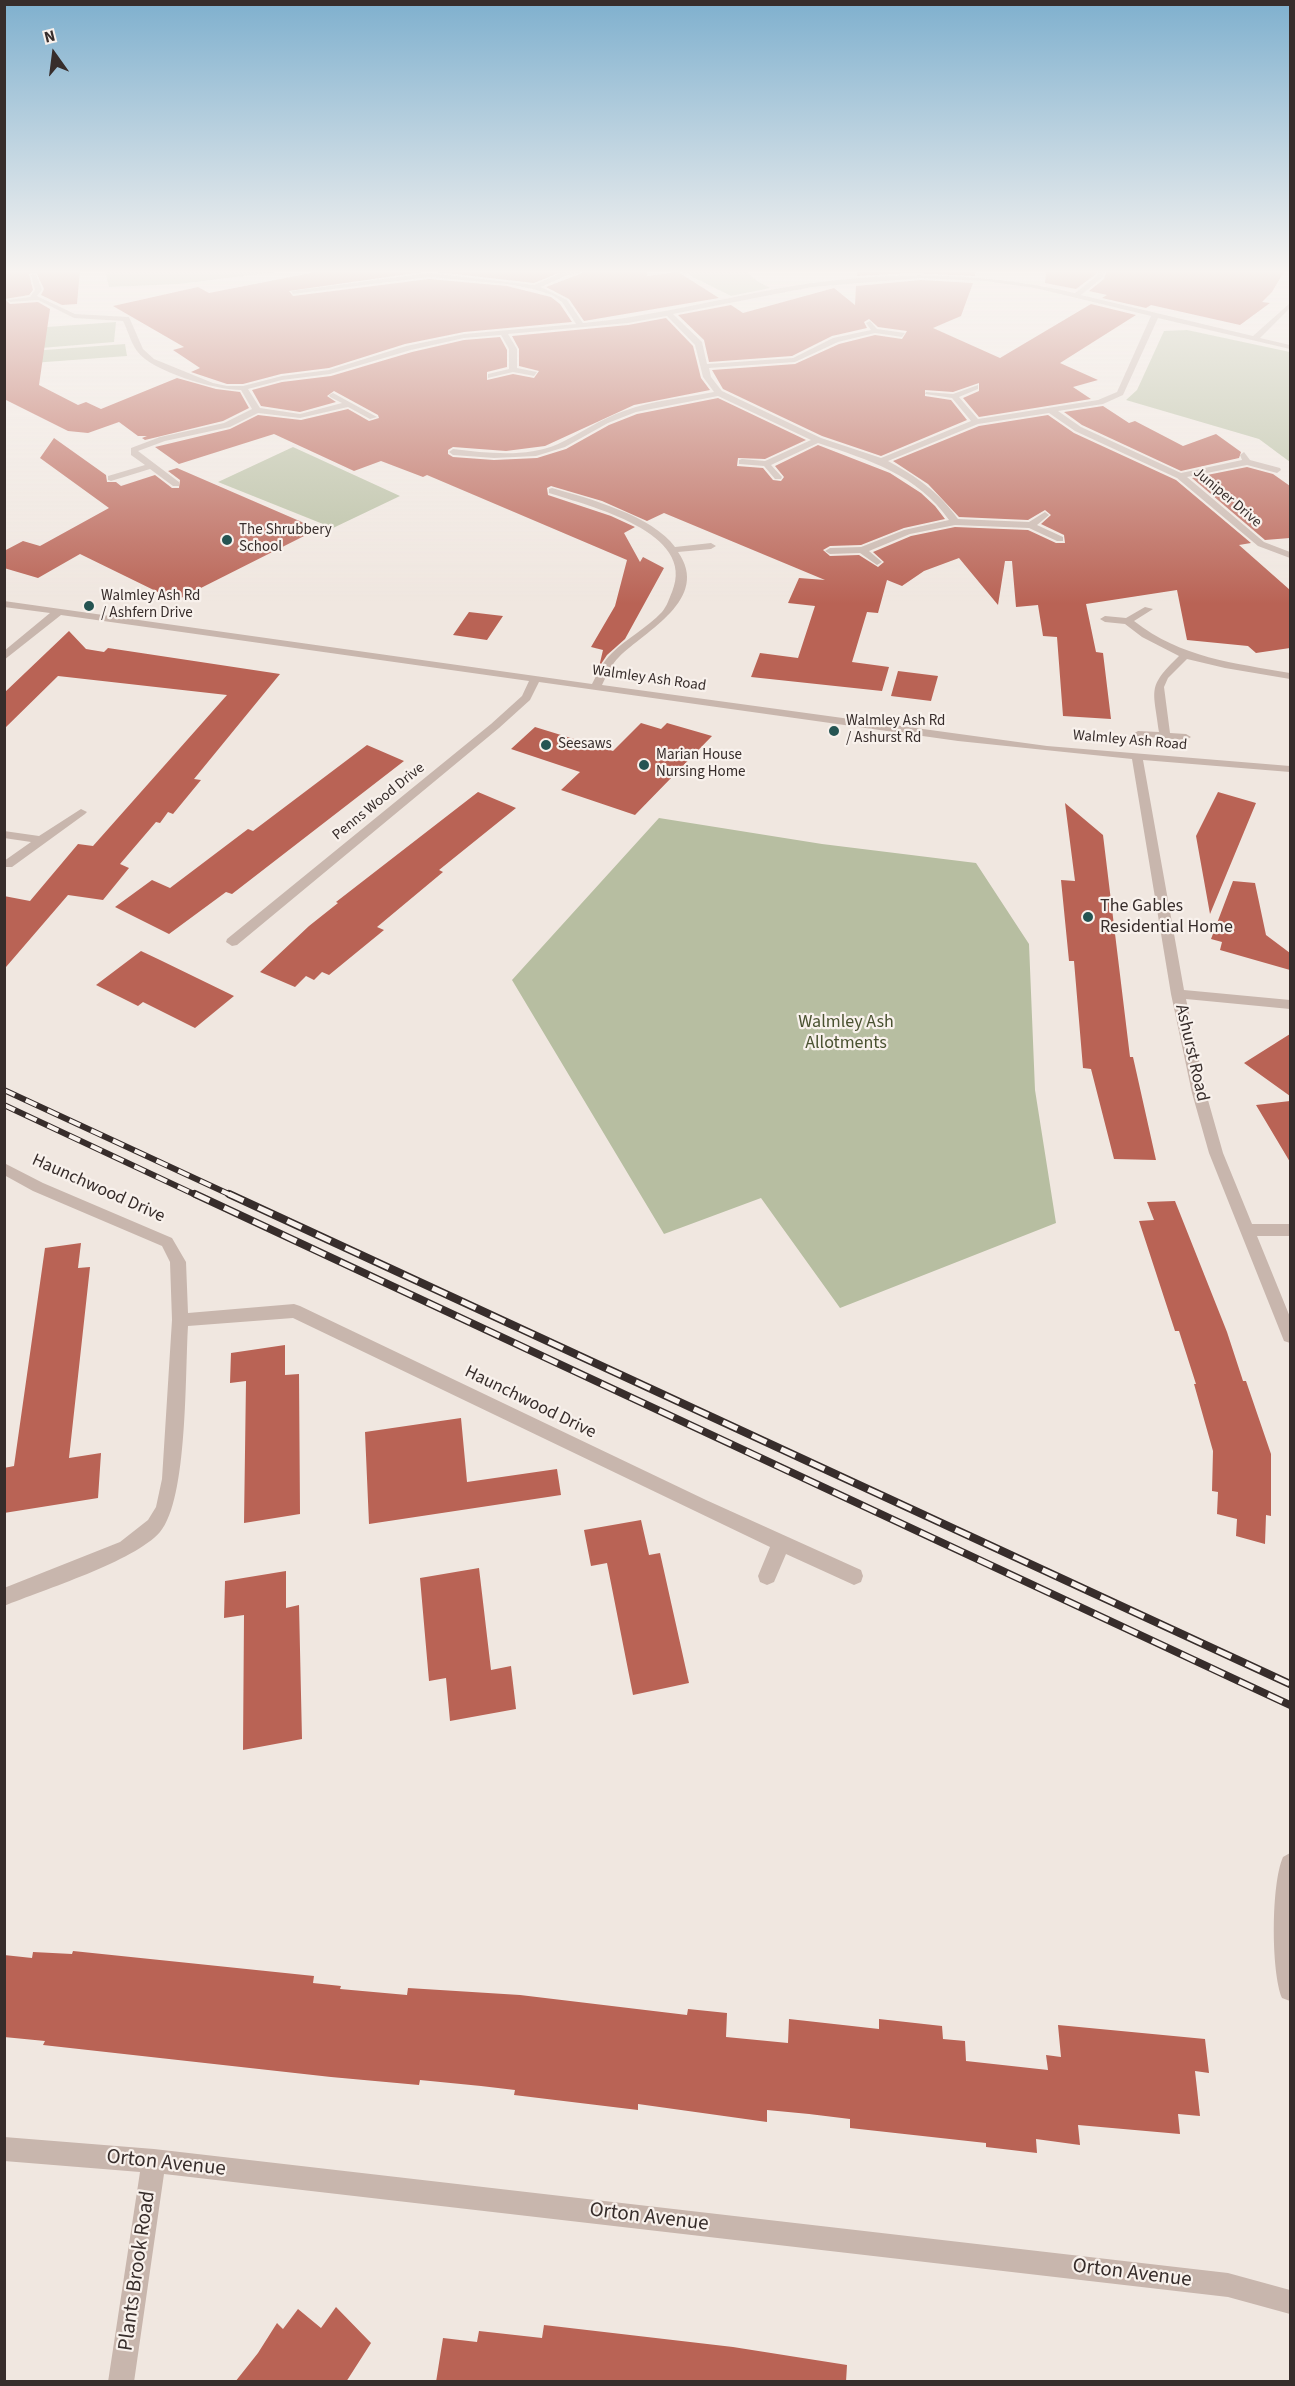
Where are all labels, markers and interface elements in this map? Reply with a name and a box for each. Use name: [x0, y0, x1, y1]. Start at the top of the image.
north arrow: [24, 24, 84, 84]
text: N: [42, 25, 57, 48]
street label: Juniper Drive: [1189, 464, 1265, 532]
place label: The Shrubbery School: [239, 522, 332, 557]
marker: The Shrubbery School: [220, 533, 234, 547]
place label: Walmley Ash Rd / Ashfern Drive: [101, 588, 200, 623]
marker: Walmley Ash Rd / Ashfern Drive: [82, 599, 96, 613]
street label: Walmley Ash Road: [591, 662, 707, 696]
place label: Walmley Ash Rd / Ashurst Rd: [846, 713, 945, 748]
marker: Walmley Ash Rd / Ashurst Rd: [827, 724, 841, 738]
street label: Walmley Ash Road: [1072, 727, 1188, 755]
place label: Seesaws: [558, 736, 612, 754]
marker: Seesaws: [539, 738, 553, 752]
place label: Marian House Nursing Home: [656, 747, 746, 782]
marker: Marian House Nursing Home: [637, 758, 651, 772]
street label: Penns Wood Drive: [329, 759, 429, 845]
place label: The Gables Residential Home: [1100, 896, 1233, 938]
marker: The Gables Residential Home: [1081, 910, 1095, 924]
street label: Ashurst Road: [1169, 1002, 1213, 1104]
park label: Walmley Ash Allotments: [798, 1012, 894, 1054]
street label: Haunchwood Drive: [28, 1150, 168, 1228]
street label: Haunchwood Drive: [461, 1362, 599, 1444]
street label: Orton Avenue: [105, 2145, 227, 2183]
street label: Plants Brook Road: [114, 2190, 162, 2352]
street label: Orton Avenue: [588, 2198, 710, 2238]
street label: Orton Avenue: [1071, 2254, 1193, 2294]

